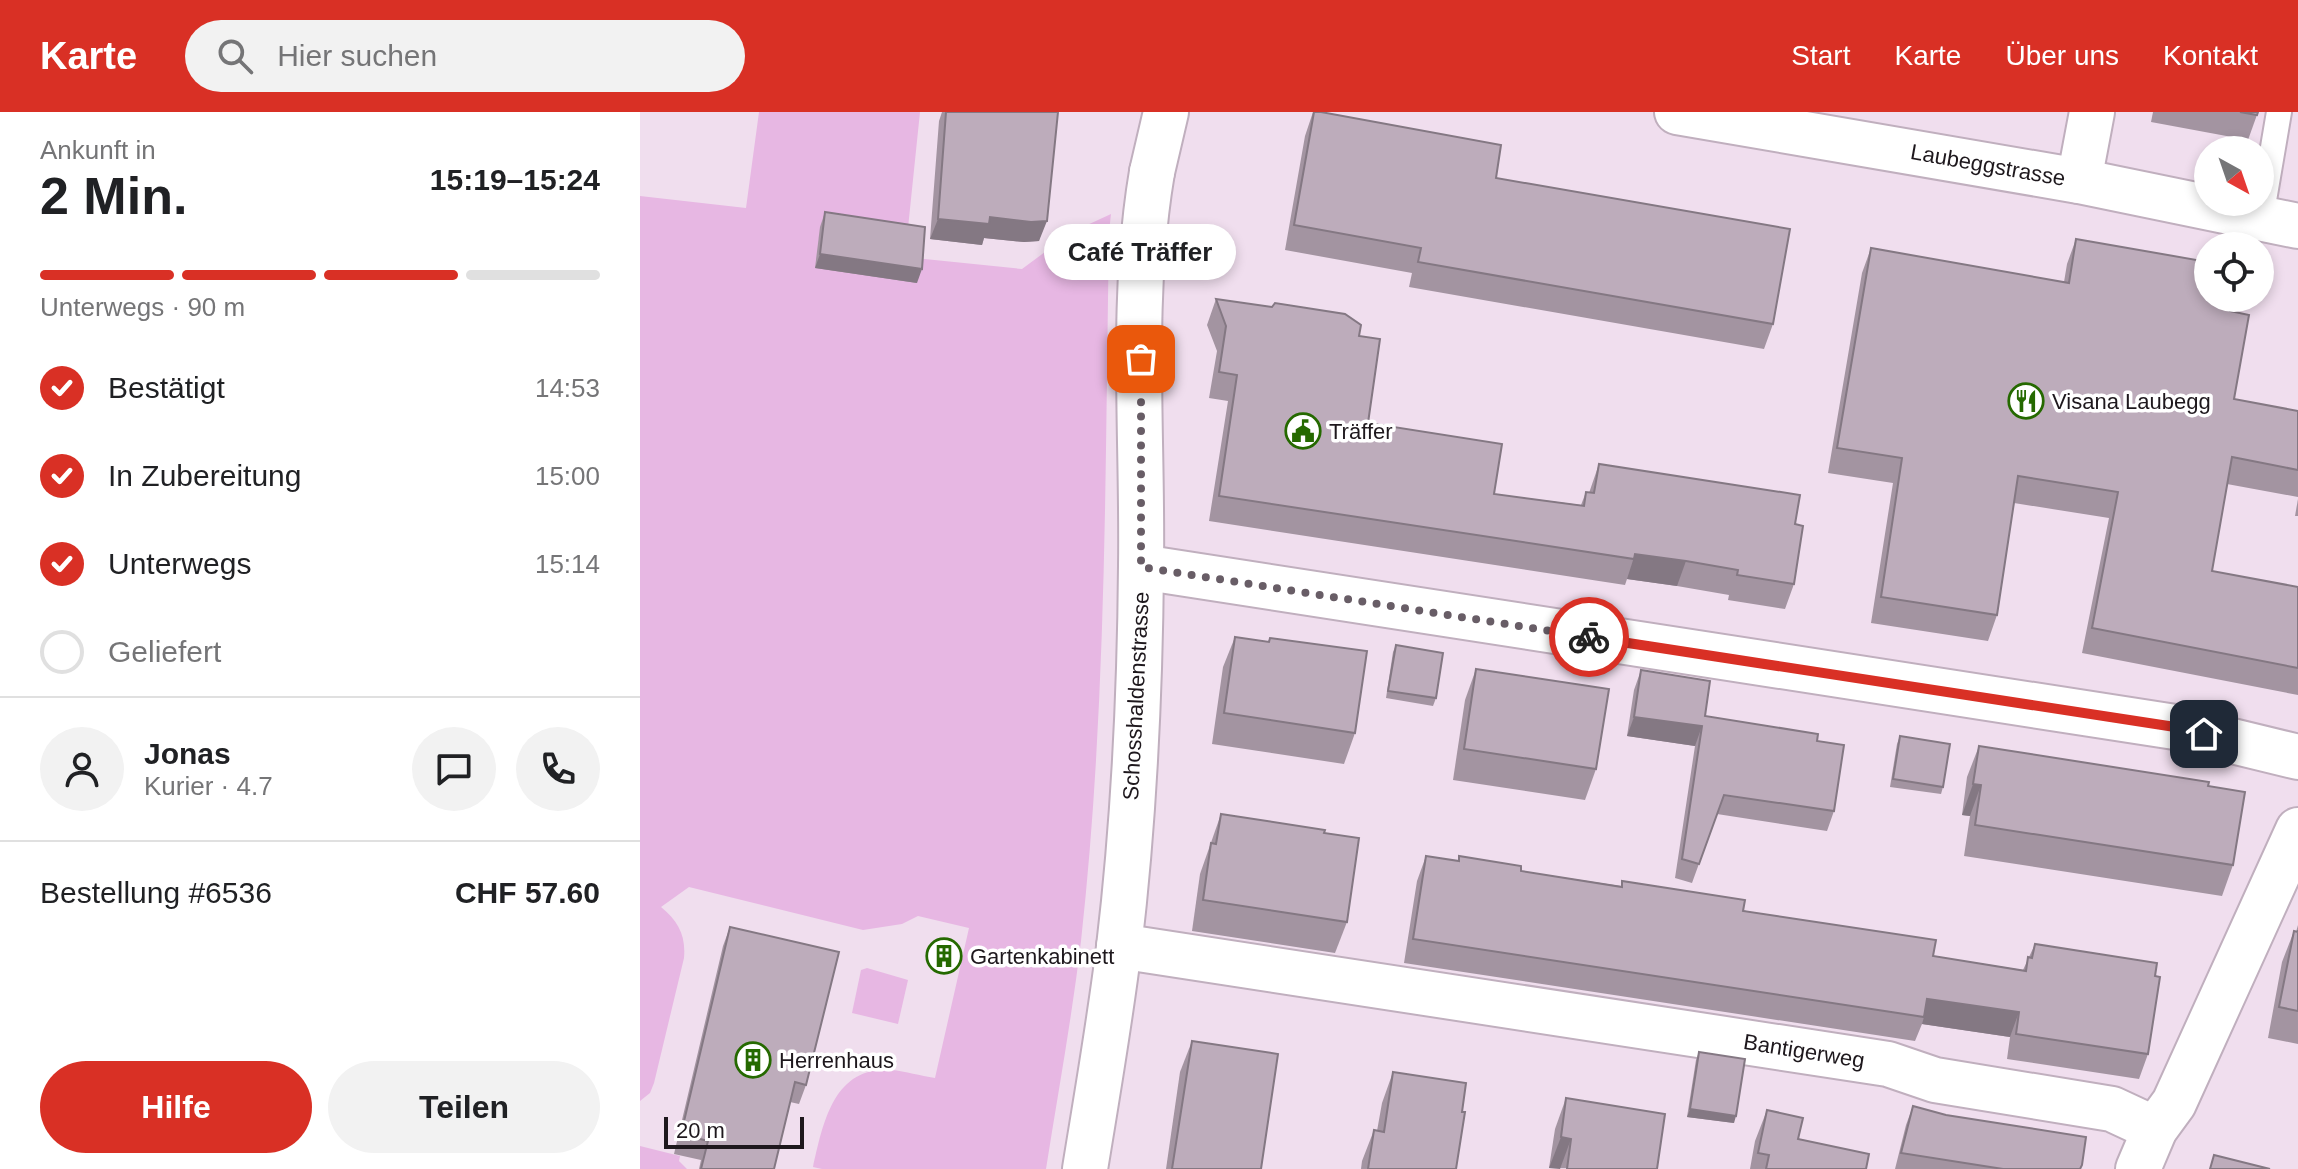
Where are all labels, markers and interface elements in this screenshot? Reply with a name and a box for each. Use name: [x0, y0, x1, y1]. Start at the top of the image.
search box: [185, 20, 745, 92]
icon: search: [213, 34, 257, 78]
text: Karte: [40, 35, 137, 77]
text: Hier suchen: [277, 39, 437, 72]
text: Start: [1791, 40, 1850, 71]
text: Karte: [1894, 40, 1961, 71]
text: Über uns: [2005, 40, 2119, 71]
text: Kontakt: [2163, 40, 2258, 71]
text: Ankunft in: [40, 135, 156, 165]
north arrow: [2194, 136, 2274, 216]
map controls: [2194, 136, 2274, 312]
street label: Laubeggstrasse: [1909, 139, 2067, 191]
text: 15:19–15:24: [430, 163, 600, 196]
text: 2 Min.: [40, 167, 187, 225]
callout: Café Träffer: [1045, 223, 1237, 279]
button: locate: [2194, 232, 2274, 312]
text: Café Träffer: [1068, 237, 1212, 267]
text: Unterwegs · 90 m: [40, 292, 245, 322]
pin: [1107, 325, 1175, 393]
icon: bag: [1119, 337, 1163, 381]
icon: check: [40, 366, 84, 410]
text: Bestätigt: [108, 371, 225, 404]
text: 14:53: [535, 373, 600, 403]
restaurant icon: Visana Laubegg: [2007, 382, 2045, 420]
place label: Visana Laubegg: [2052, 389, 2211, 414]
public building icon: Träffer: [1284, 412, 1322, 450]
place label: Träffer: [1329, 419, 1393, 444]
icon: check: [40, 454, 84, 498]
text: In Zubereitung: [108, 459, 301, 492]
text: 15:00: [535, 461, 600, 491]
icon: check: [40, 542, 84, 586]
text: Unterwegs: [108, 547, 251, 580]
text: 15:14: [535, 549, 600, 579]
street label: Schosshaldenstrasse: [1118, 591, 1154, 801]
courier: [1549, 597, 1629, 677]
icon: bike: [1567, 615, 1611, 659]
text: Geliefert: [108, 635, 221, 668]
pin: [2170, 700, 2238, 768]
icon: home: [2182, 712, 2226, 756]
button: person: [40, 727, 124, 811]
button: chat: [412, 727, 496, 811]
button: phone: [516, 727, 600, 811]
text: Jonas: [144, 737, 231, 770]
text: Kurier · 4.7: [144, 771, 273, 801]
text: Bestellung #6536: [40, 876, 272, 909]
text: CHF 57.60: [455, 876, 600, 909]
building icon: Gartenkabinett: [925, 937, 963, 975]
place label: Gartenkabinett: [970, 944, 1114, 969]
street label: Bantigerweg: [1742, 1029, 1866, 1073]
building icon: Herrenhaus: [734, 1041, 772, 1079]
place label: Herrenhaus: [779, 1048, 894, 1073]
button: Hilfe: [40, 1061, 312, 1153]
button: Teilen: [328, 1061, 600, 1153]
scale bar: [664, 1113, 804, 1149]
text: 20 m: [676, 1118, 725, 1143]

